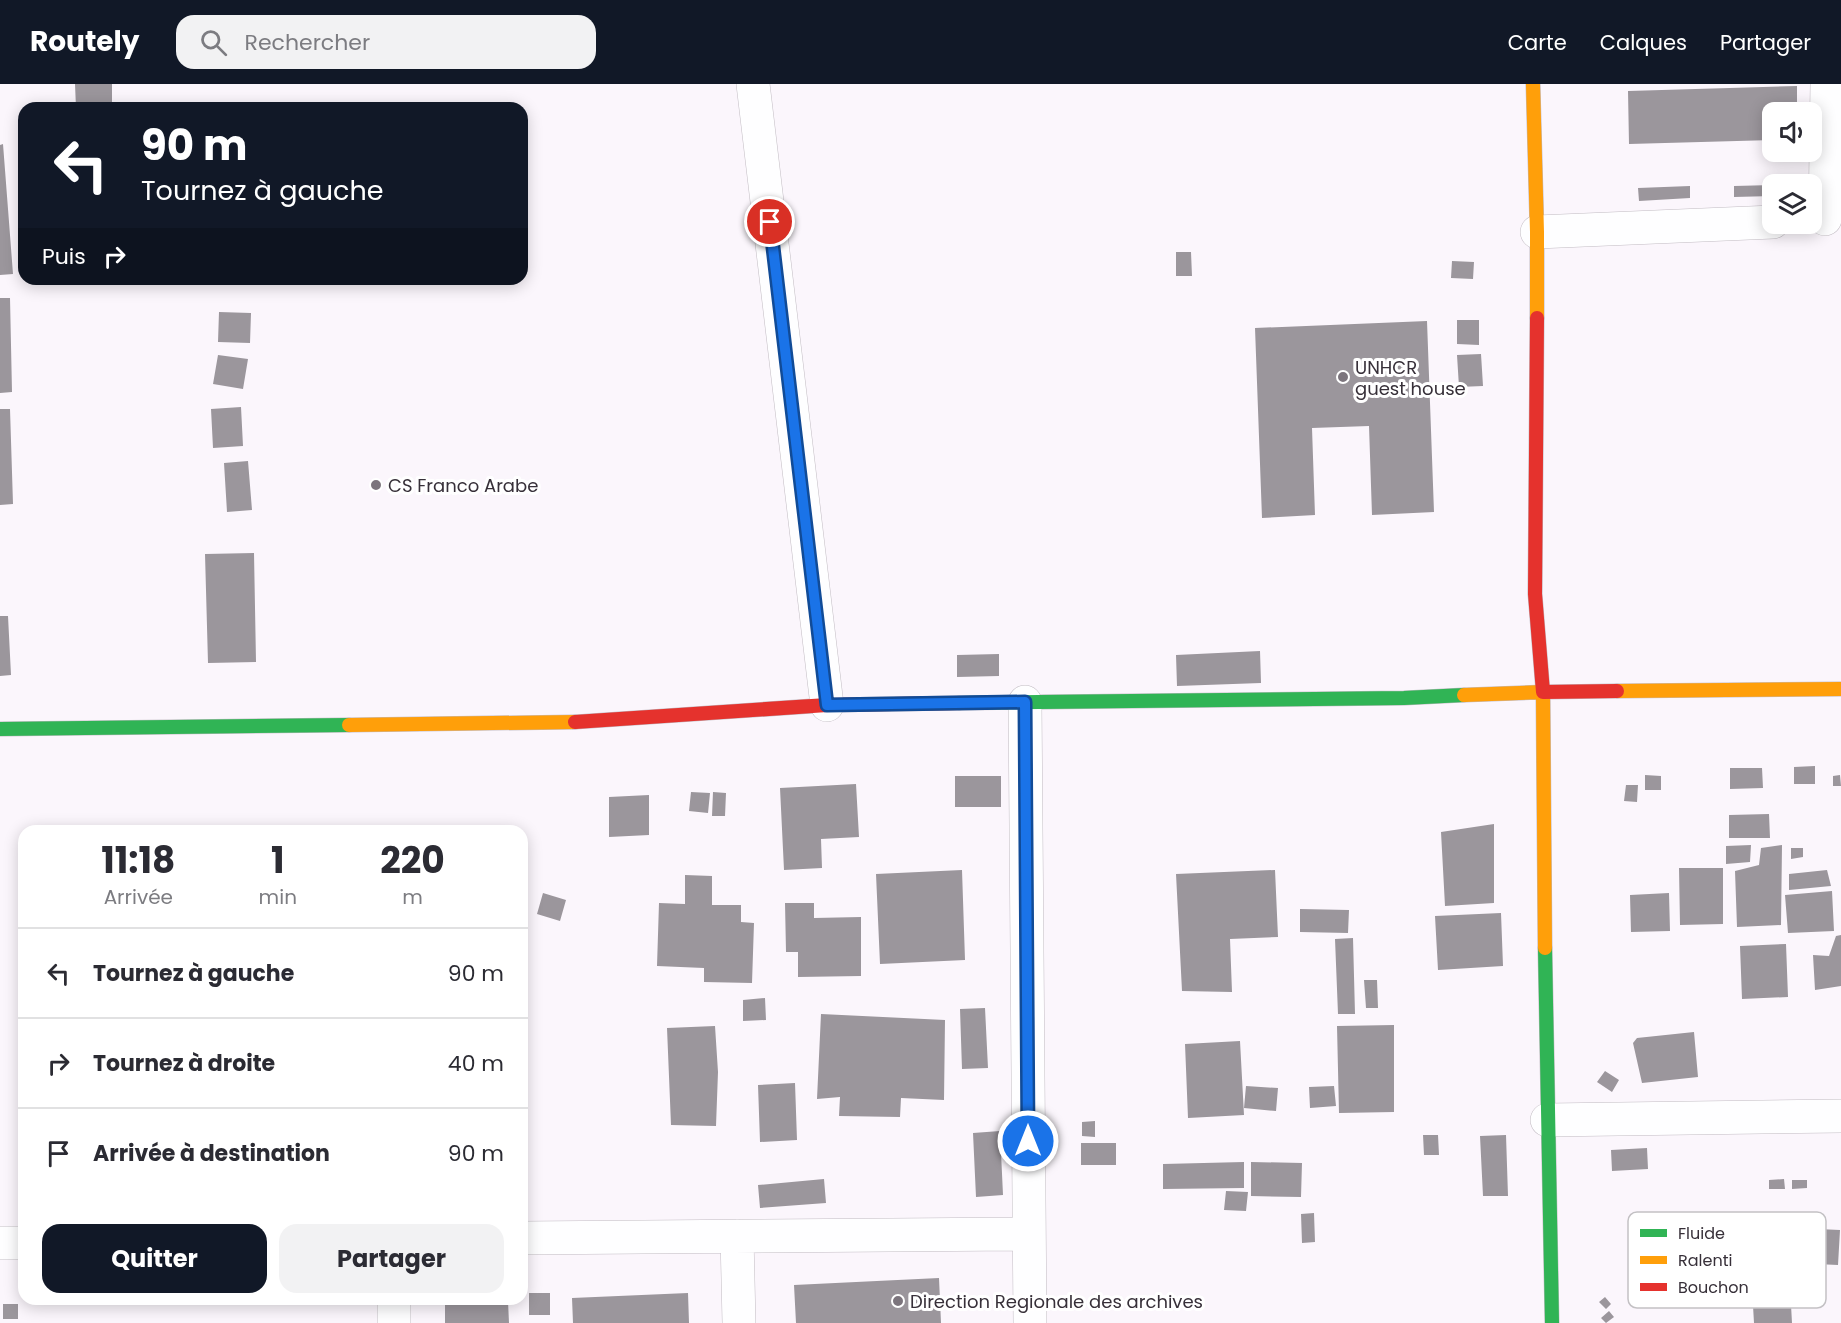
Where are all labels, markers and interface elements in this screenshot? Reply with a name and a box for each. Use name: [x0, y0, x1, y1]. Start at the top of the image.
search box: [176, 15, 596, 69]
text: Routely: [30, 22, 140, 61]
icon: search: [197, 26, 230, 59]
text: Rechercher: [245, 27, 370, 58]
text: Carte: [1508, 28, 1567, 57]
text: Calques: [1600, 28, 1687, 57]
text: Partager: [1720, 28, 1811, 57]
map controls: [1762, 102, 1822, 234]
button: sound: [1762, 102, 1822, 162]
text: 90 m: [141, 116, 248, 175]
icon: left: [42, 126, 120, 204]
text: Tournez à gauche: [141, 172, 383, 209]
button: layers: [1762, 174, 1822, 234]
pin: [744, 196, 795, 247]
icon: arrive: [753, 205, 786, 238]
icon: right: [98, 240, 131, 273]
text: Puis: [42, 241, 86, 272]
place label: UNHCR guest house: [1355, 355, 1466, 401]
marker: UNHCR guest house: [1336, 370, 1350, 384]
place label: CS Franco Arabe: [388, 473, 538, 498]
marker: CS Franco Arabe: [369, 478, 383, 492]
text: 11:18: [101, 835, 175, 886]
text: 1: [271, 835, 285, 886]
text: 220: [380, 835, 445, 886]
text: Arrivée: [104, 883, 173, 911]
text: min: [259, 883, 297, 911]
text: m: [402, 883, 423, 911]
icon: left: [42, 957, 75, 990]
text: Tournez à gauche: [93, 958, 294, 989]
text: 90 m: [448, 958, 504, 989]
icon: right: [42, 1047, 75, 1080]
text: Tournez à droite: [93, 1048, 275, 1079]
text: 40 m: [448, 1048, 504, 1079]
position arrow: [996, 1109, 1060, 1173]
icon: arrive: [42, 1137, 75, 1170]
text: Arrivée à destination: [93, 1138, 330, 1169]
text: 90 m: [448, 1138, 504, 1169]
legend: [1628, 1212, 1826, 1308]
text: Fluide: [1678, 1222, 1725, 1245]
button: Quitter: [42, 1224, 267, 1293]
button: Partager: [279, 1224, 504, 1293]
text: Ralenti: [1678, 1249, 1732, 1272]
text: Bouchon: [1678, 1276, 1749, 1299]
place label: Direction Regionale des archives: [910, 1289, 1203, 1314]
marker: Direction Regionale des archives: [891, 1294, 905, 1308]

